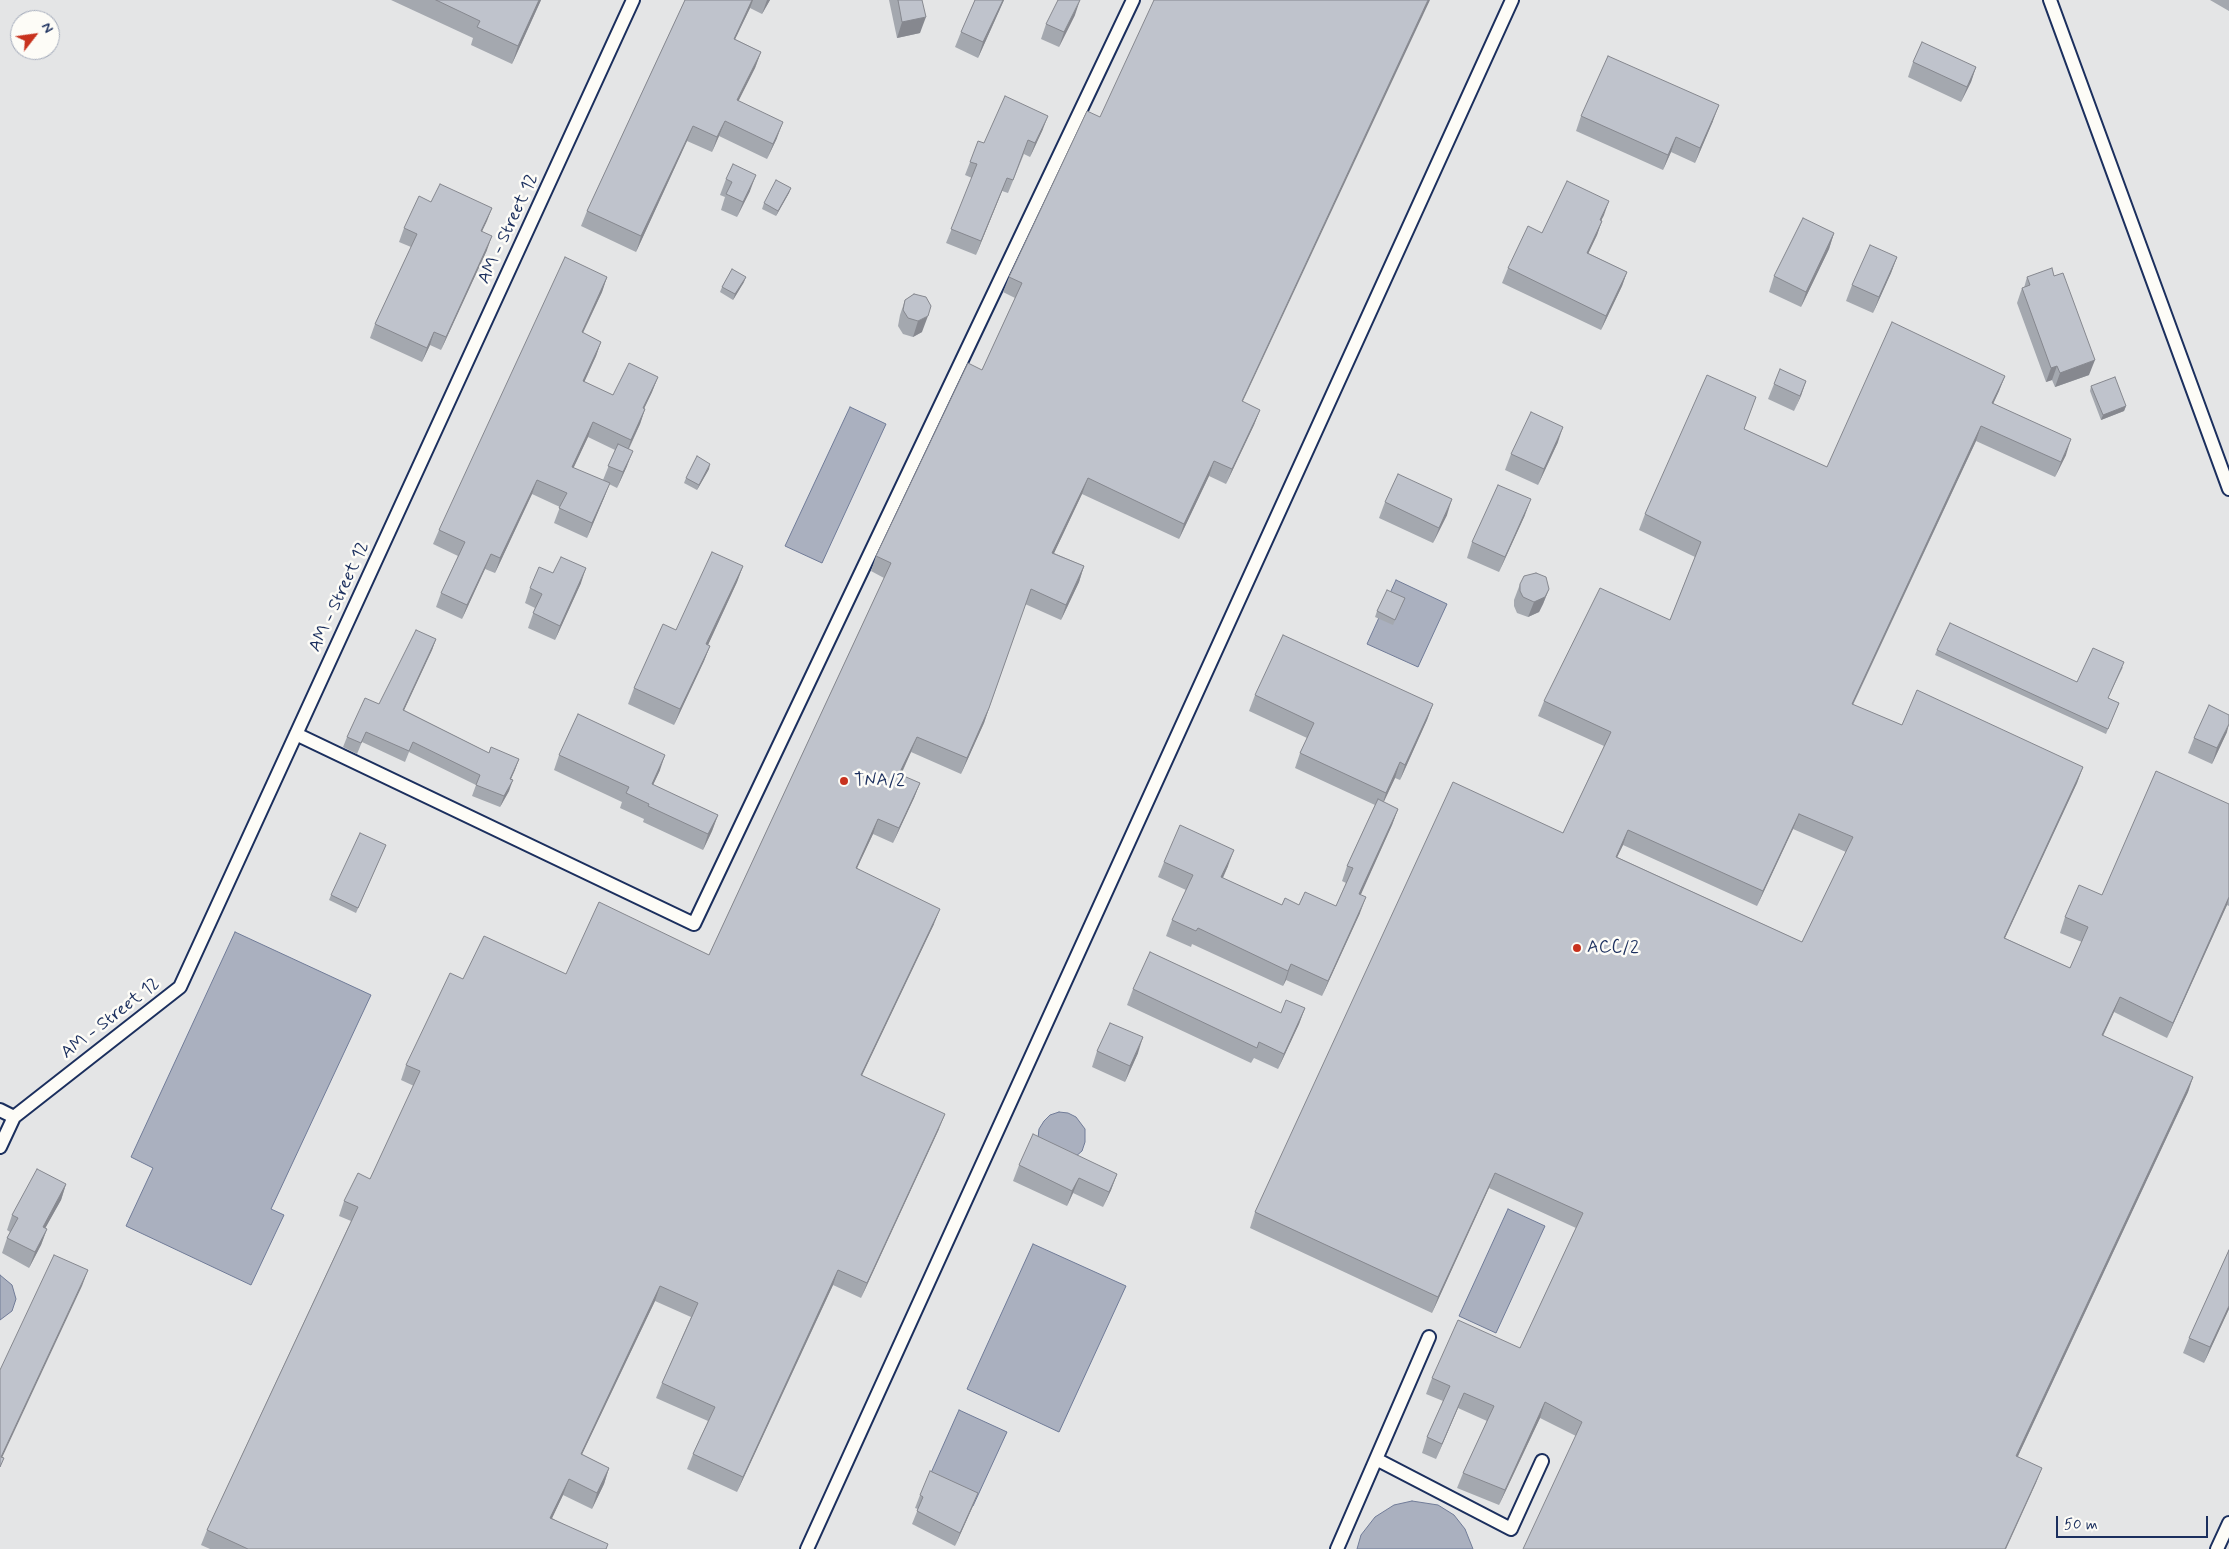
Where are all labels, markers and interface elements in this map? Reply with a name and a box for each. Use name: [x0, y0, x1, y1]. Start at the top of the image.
north arrow: [10, 10, 60, 60]
text: N: [37, 19, 57, 37]
street label: AM - Street 12: [474, 170, 544, 288]
street label: AM - Street 12: [305, 538, 375, 656]
place label: TNA/2: [854, 770, 905, 792]
marker: TNA/2: [838, 775, 850, 787]
place label: ACC/2: [1587, 937, 1639, 959]
marker: ACC/2: [1571, 942, 1583, 954]
street label: AM - Street 12: [57, 974, 165, 1064]
scale bar: [2059, 1506, 2212, 1538]
text: 50 m: [2064, 1515, 2098, 1535]

